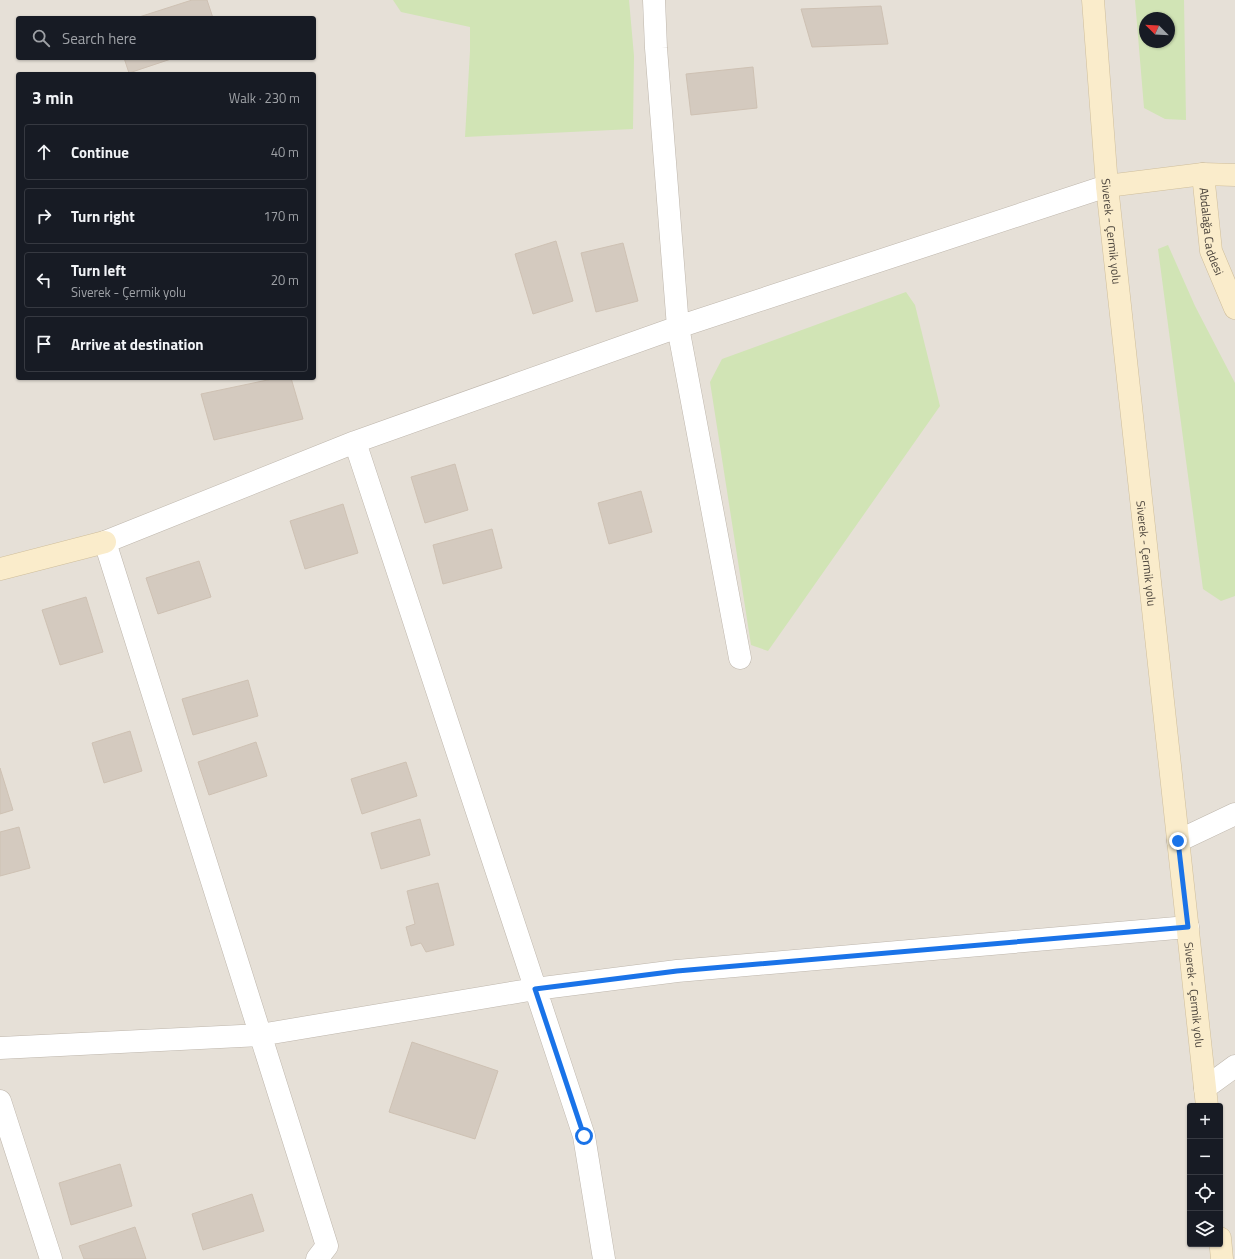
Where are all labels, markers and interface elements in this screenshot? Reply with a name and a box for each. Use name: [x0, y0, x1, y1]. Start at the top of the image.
north arrow: [1139, 12, 1175, 48]
search box: [16, 16, 316, 60]
icon: search: [30, 27, 52, 49]
text: Search here: [62, 27, 136, 50]
text: 3 min: [32, 85, 73, 111]
text: Walk · 230 m: [229, 88, 300, 108]
icon: ahead: [33, 141, 55, 163]
text: Continue: [71, 141, 129, 164]
text: 40 m: [271, 142, 299, 162]
street label: Siverek - Çermik yolu: [1097, 178, 1127, 285]
street label: Abdalağa Caddesi: [1195, 186, 1229, 278]
icon: right: [33, 205, 55, 227]
text: Turn right: [71, 205, 135, 228]
text: 170 m: [263, 206, 299, 226]
text: Turn left: [71, 259, 126, 282]
icon: left: [33, 269, 55, 291]
text: 20 m: [271, 270, 299, 290]
text: Siverek - Çermik yolu: [71, 282, 186, 302]
icon: arrive: [33, 333, 55, 355]
text: Arrive at destination: [71, 333, 204, 356]
street label: Siverek - Çermik yolu: [1132, 499, 1162, 607]
route end: [1169, 832, 1187, 850]
street label: Siverek - Çermik yolu: [1180, 941, 1210, 1049]
map controls: [1187, 1103, 1223, 1247]
button: +: [1187, 1103, 1223, 1139]
route start: [575, 1127, 593, 1145]
button: −: [1187, 1139, 1223, 1175]
button: locate: [1187, 1175, 1223, 1211]
button: layers: [1187, 1211, 1223, 1247]

